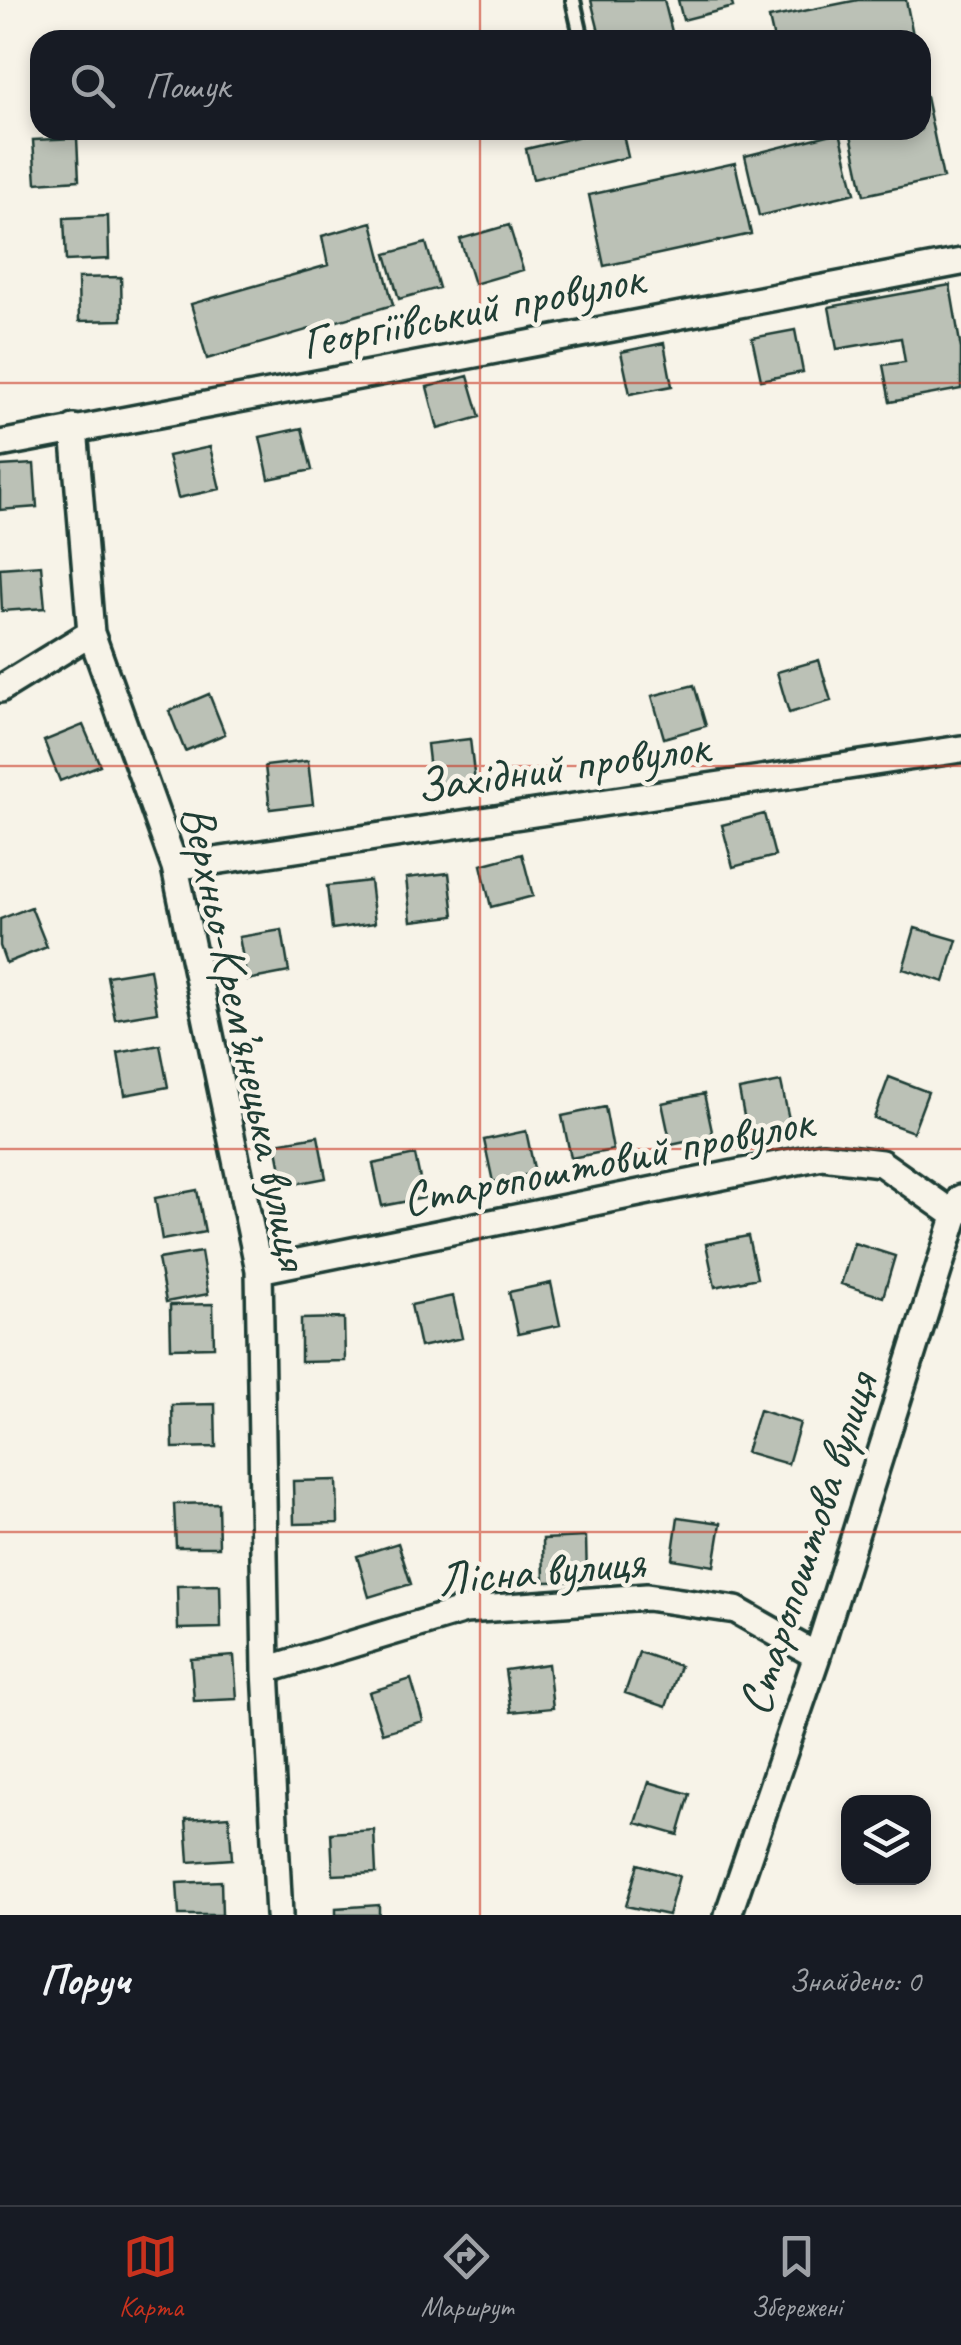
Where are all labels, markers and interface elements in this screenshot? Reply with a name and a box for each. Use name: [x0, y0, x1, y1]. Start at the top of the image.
search box: [30, 30, 931, 140]
icon: search: [65, 58, 120, 113]
text: Пошук: [145, 62, 230, 109]
street label: Георгіївський провулок: [296, 247, 651, 372]
street label: Західний провулок: [412, 715, 715, 816]
street label: Верхньо-Крем’янецька вулиця: [168, 800, 325, 1278]
street label: Старопоштовий провулок: [397, 1090, 821, 1229]
street label: Старопоштова вулиця: [724, 1363, 891, 1722]
street label: Лісна вулиця: [435, 1531, 649, 1609]
map controls: [841, 1795, 931, 1885]
button: layers: [841, 1795, 931, 1885]
text: Поруч: [40, 1954, 130, 2007]
text: Знайдено: 0: [789, 1960, 921, 2001]
tab: Карта: [119, 2229, 183, 2324]
tab: Маршрут: [421, 2229, 513, 2324]
tab: Збережені: [751, 2229, 842, 2324]

